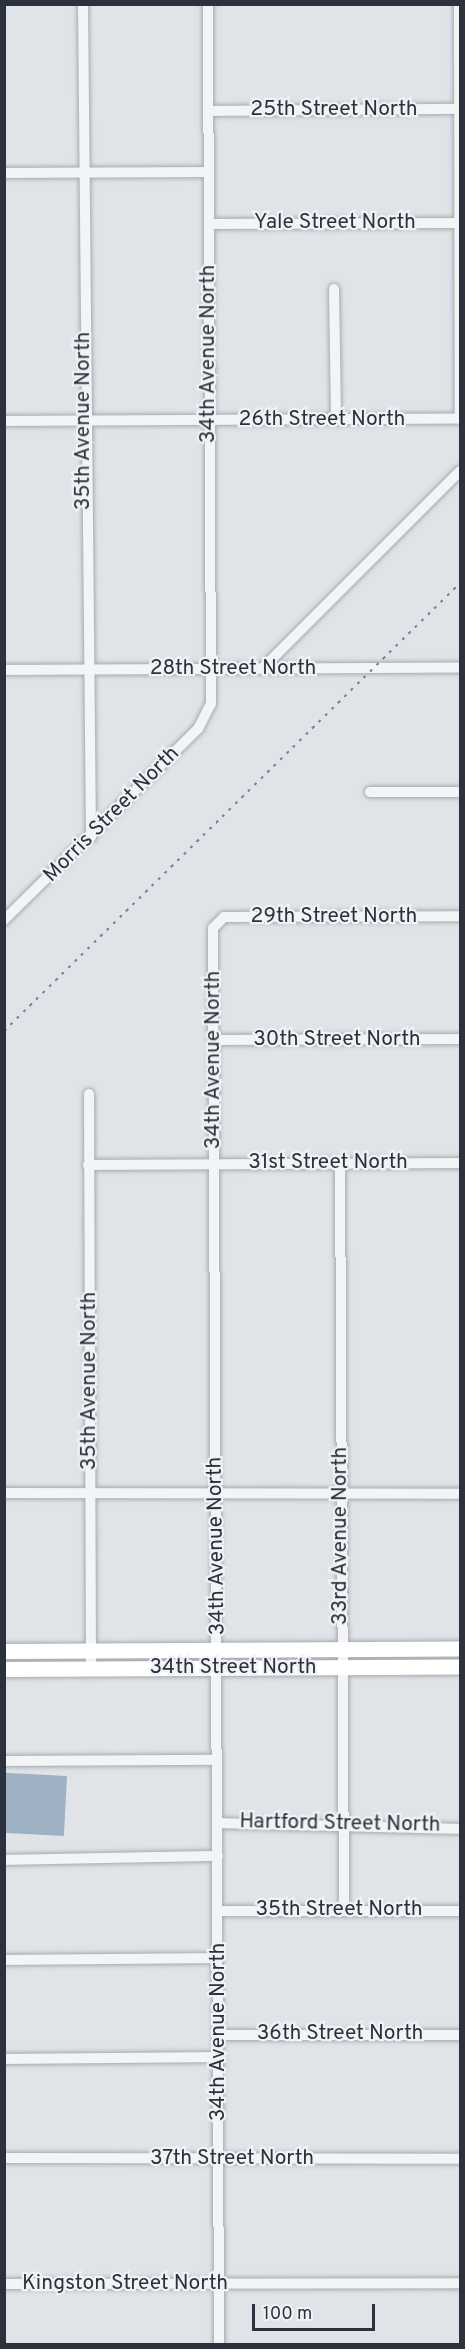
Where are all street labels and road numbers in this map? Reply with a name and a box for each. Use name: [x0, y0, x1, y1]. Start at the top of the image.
street label: 25th Street North: [250, 97, 418, 123]
street label: Yale Street North: [254, 210, 416, 236]
street label: 34th Avenue North: [196, 264, 222, 444]
street label: 35th Avenue North: [71, 331, 97, 511]
street label: 26th Street North: [239, 407, 405, 433]
street label: 28th Street North: [150, 656, 316, 682]
street label: Morris Street North: [39, 742, 185, 888]
street label: 29th Street North: [251, 904, 417, 930]
street label: 34th Avenue North: [201, 970, 227, 1150]
street label: 30th Street North: [253, 1027, 421, 1053]
street label: 31st Street North: [248, 1150, 408, 1176]
street label: 35th Avenue North: [77, 1291, 103, 1471]
street label: 33rd Avenue North: [328, 1446, 354, 1626]
street label: 34th Avenue North: [203, 1456, 231, 1636]
street label: 34th Street North: [149, 1655, 317, 1681]
street label: Hartford Street North: [239, 1810, 441, 1838]
street label: 35th Street North: [255, 1897, 423, 1923]
street label: 34th Avenue North: [206, 1942, 232, 2122]
street label: 36th Street North: [257, 2021, 423, 2047]
street label: 37th Street North: [150, 2146, 314, 2172]
street label: Kingston Street North: [22, 2271, 228, 2297]

